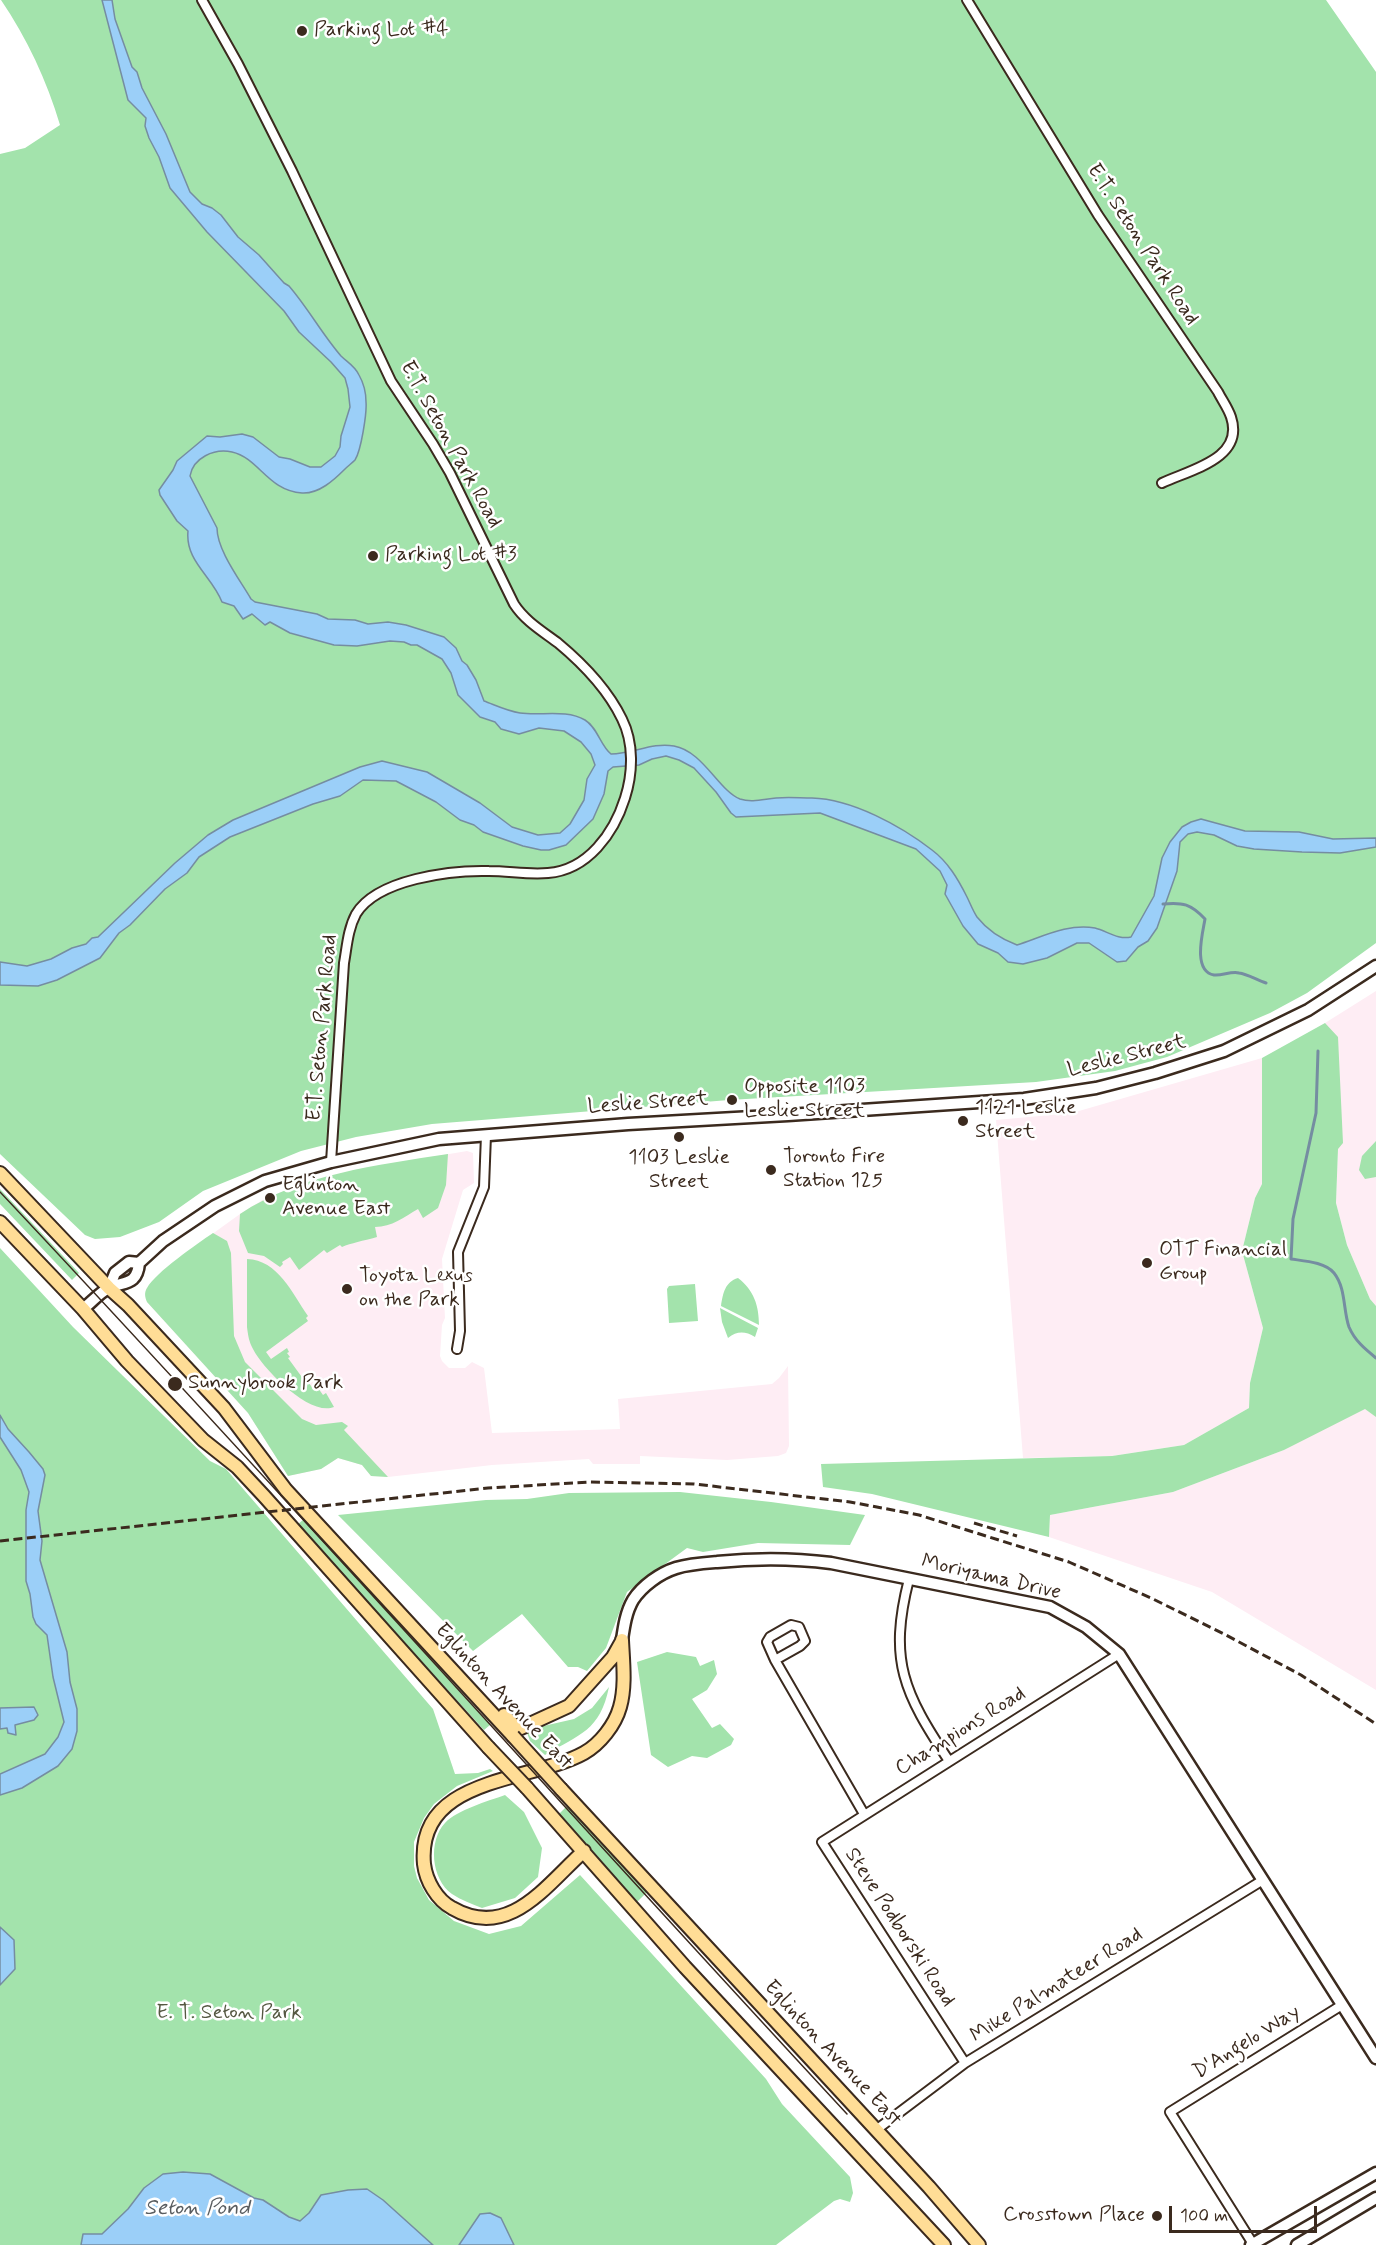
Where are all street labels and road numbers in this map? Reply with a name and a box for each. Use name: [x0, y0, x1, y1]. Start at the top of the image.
street label: E.T. Seton Park Road: [1080, 160, 1204, 330]
street label: E.T. Seton Park Road: [394, 357, 506, 533]
street label: E.T. Seton Park Road: [302, 934, 344, 1122]
street label: Leslie Street: [1065, 1030, 1189, 1084]
street label: Leslie Street: [587, 1087, 709, 1121]
street label: Moriyama Drive: [919, 1550, 1063, 1606]
street label: Eglinton Avenue East: [429, 1619, 577, 1775]
street label: Champions Road: [891, 1682, 1031, 1782]
street label: Steve Podborski Road: [838, 1844, 960, 2012]
street label: Mike Palmateer Road: [966, 1923, 1148, 2049]
street label: Eglinton Avenue East: [758, 1976, 906, 2132]
street label: D'Angelo Way: [1189, 2000, 1305, 2086]

